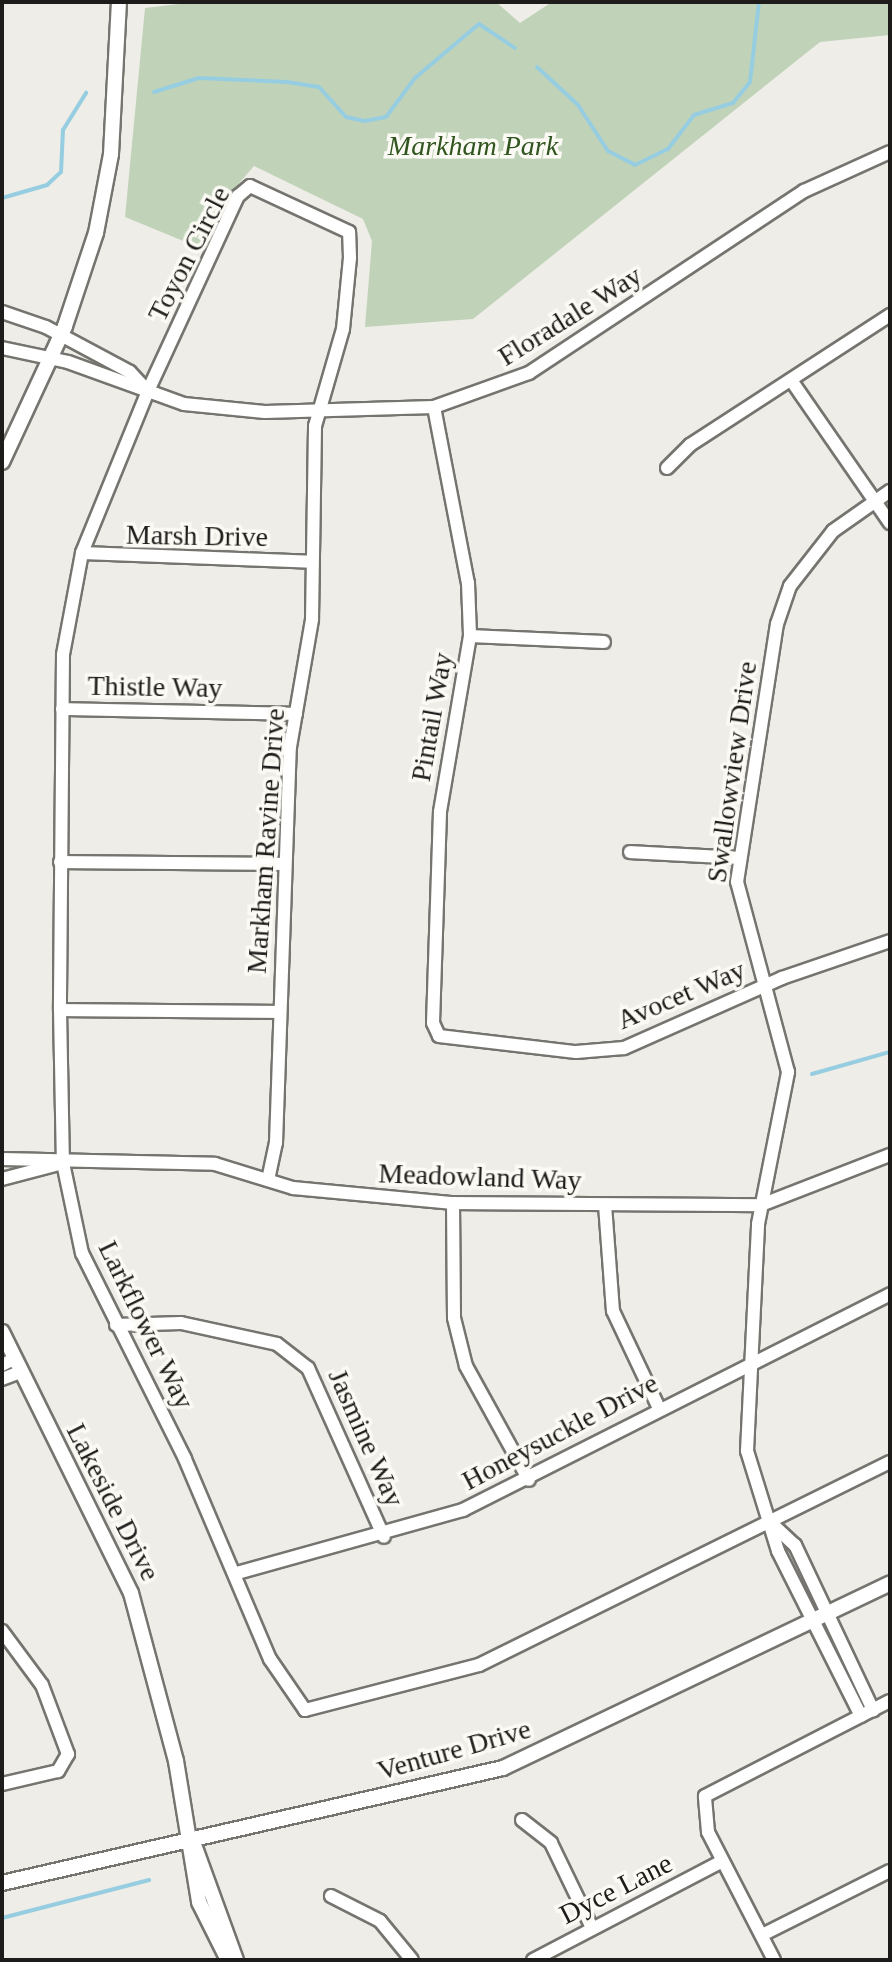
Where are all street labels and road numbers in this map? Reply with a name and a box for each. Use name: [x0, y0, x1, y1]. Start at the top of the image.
street label: Toyon Circle: [141, 181, 237, 327]
street label: Floradale Way: [492, 258, 648, 374]
street label: Marsh Drive: [126, 518, 268, 554]
street label: Pintail Way: [404, 650, 460, 784]
street label: Swallowview Drive: [700, 659, 764, 885]
street label: Thistle Way: [87, 669, 223, 705]
street label: Markham Ravine Drive: [240, 707, 292, 975]
street label: Avocet Way: [612, 953, 750, 1037]
street label: Meadowland Way: [378, 1157, 582, 1197]
street label: Larkflower Way: [91, 1235, 201, 1415]
street label: Jasmine Way: [321, 1364, 411, 1512]
street label: Honeysuckle Drive: [456, 1366, 664, 1498]
street label: Lakeside Drive: [59, 1418, 167, 1586]
street label: Venture Drive: [374, 1712, 534, 1788]
street label: Dyce Lane: [554, 1846, 678, 1932]

